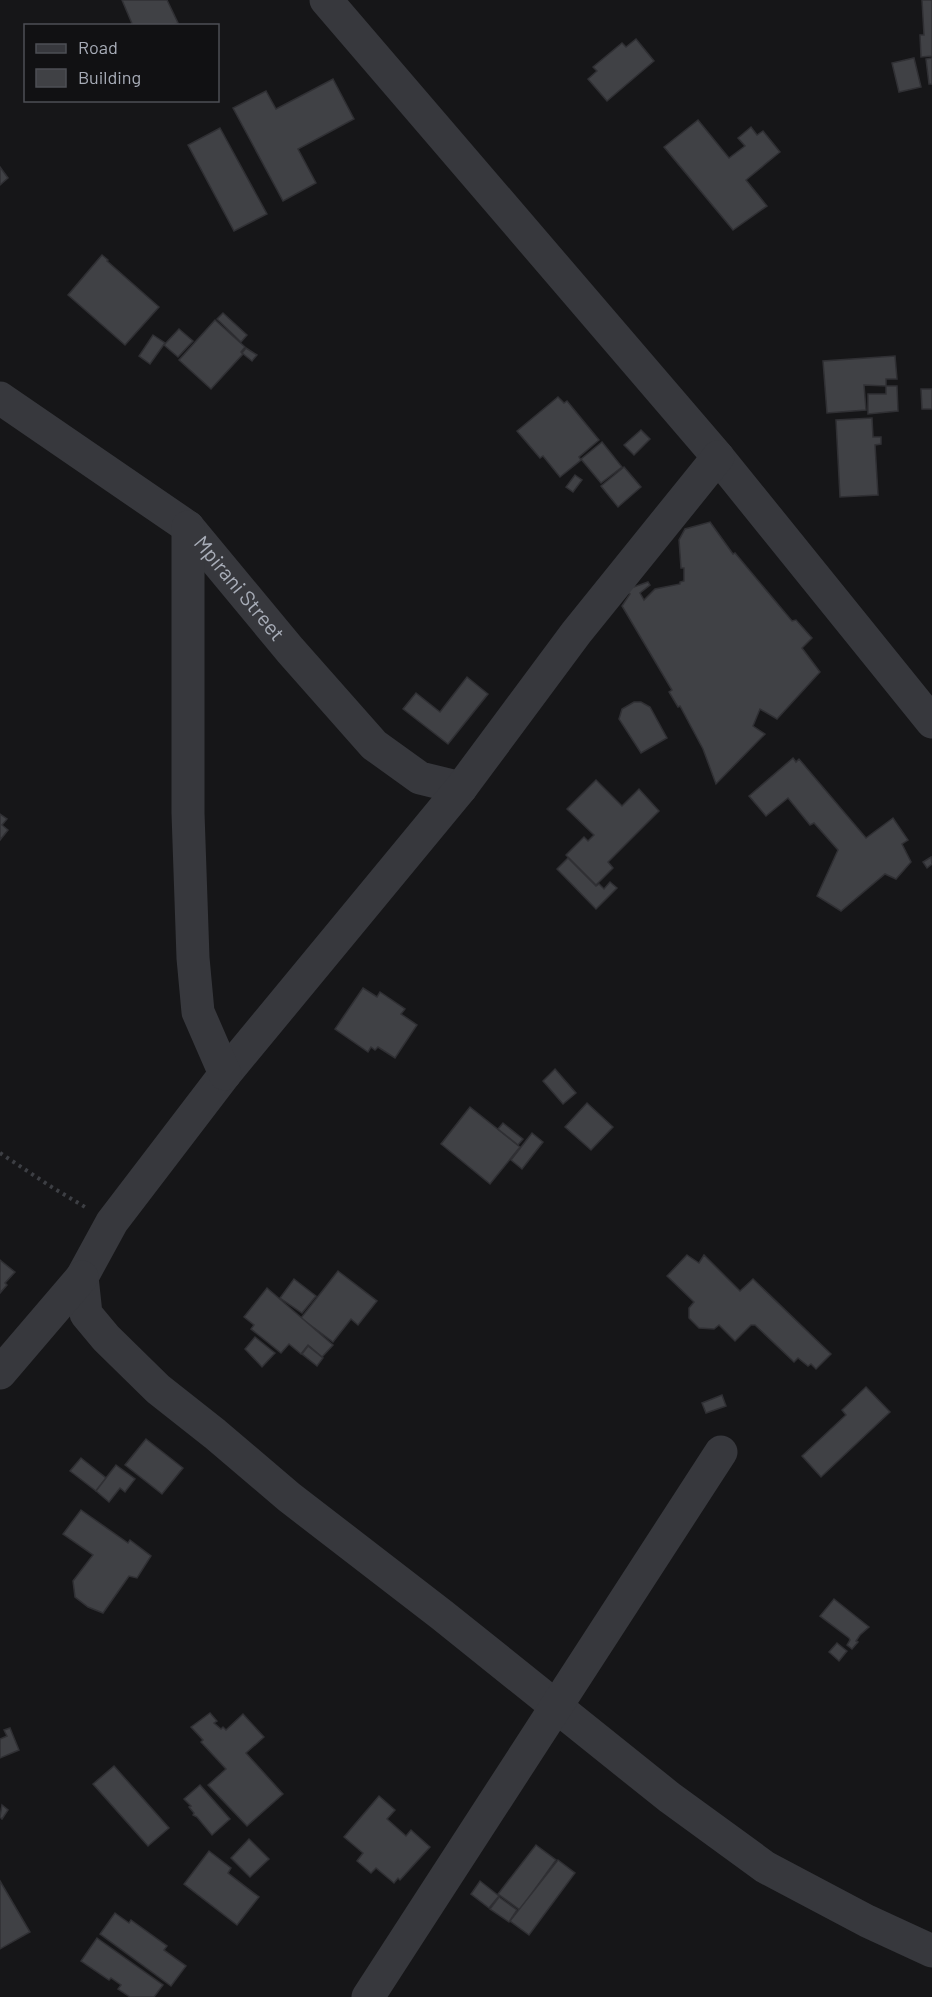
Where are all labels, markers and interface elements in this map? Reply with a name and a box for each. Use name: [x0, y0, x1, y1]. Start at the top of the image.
legend: [24, 24, 219, 102]
text: Road: [78, 36, 118, 58]
text: Building: [78, 66, 141, 88]
street label: Mpirani Street: [190, 530, 291, 645]

